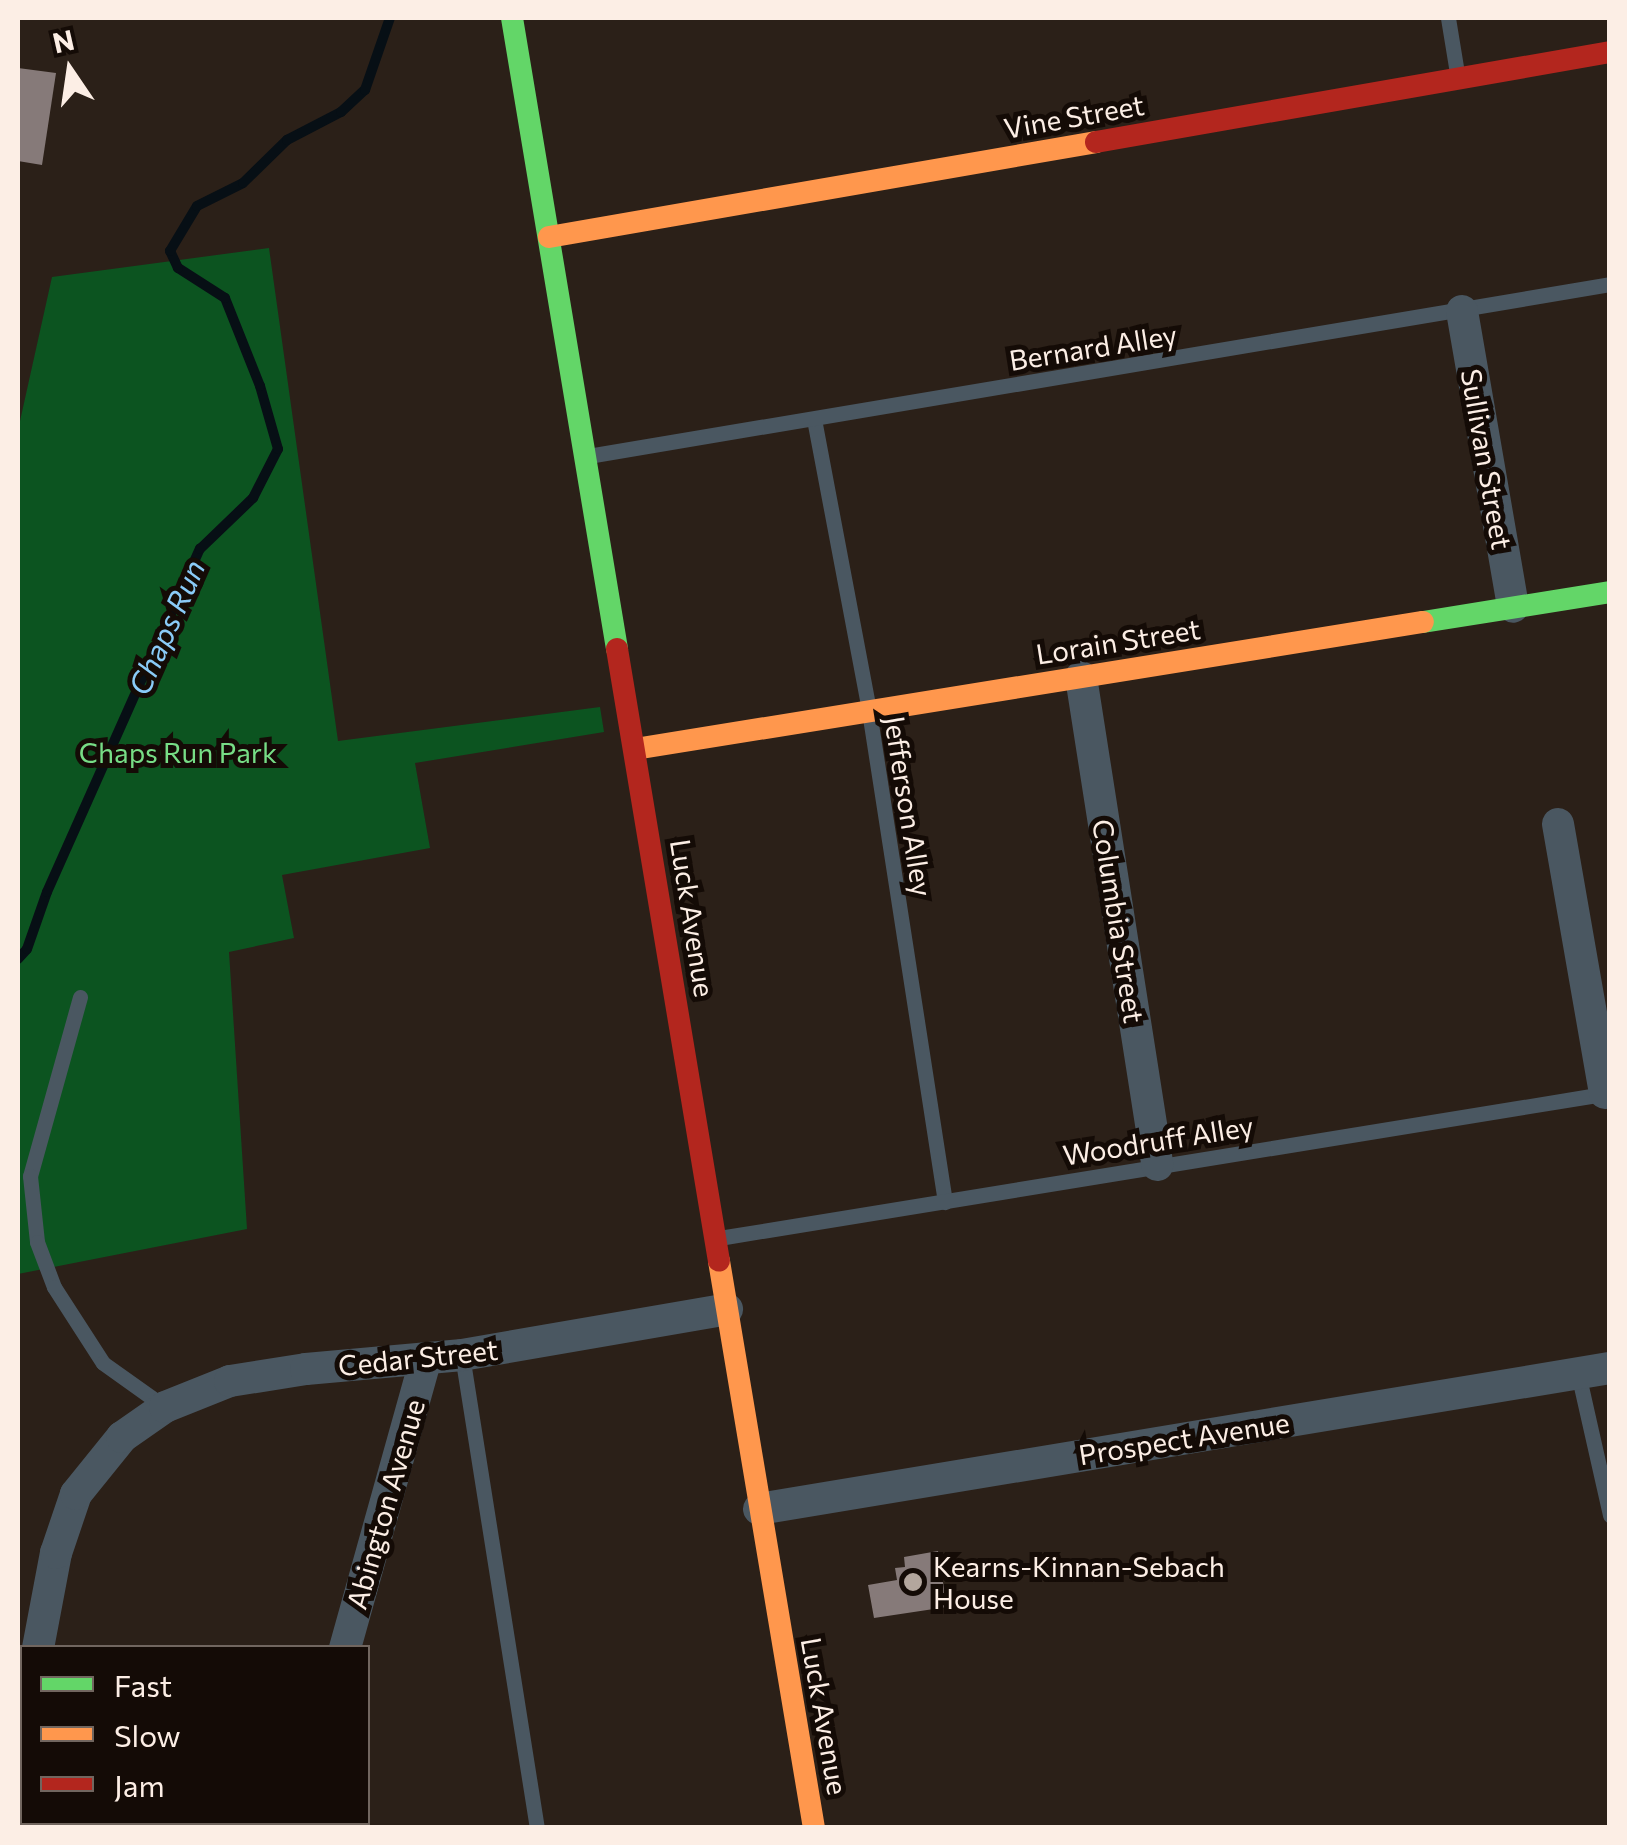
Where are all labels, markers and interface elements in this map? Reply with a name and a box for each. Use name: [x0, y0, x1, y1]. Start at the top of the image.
north arrow: [20, 20, 120, 120]
text: N: [49, 22, 77, 60]
street label: Vine Street: [1001, 87, 1147, 145]
street label: Bernard Alley: [1007, 317, 1179, 377]
street label: Sullivan Street: [1455, 366, 1519, 552]
water label: Chaps Run: [120, 554, 212, 700]
street label: Lorain Street: [1033, 611, 1203, 671]
street label: Jefferson Alley: [878, 713, 940, 899]
park label: Chaps Run Park: [79, 735, 277, 769]
street label: Columbia Street: [1086, 817, 1152, 1025]
street label: Luck Avenue: [664, 837, 722, 999]
street label: Woodruff Alley: [1060, 1108, 1256, 1172]
street label: Cedar Street: [336, 1332, 500, 1382]
street label: Abington Avenue: [339, 1395, 431, 1613]
street label: Prospect Avenue: [1076, 1405, 1292, 1471]
place label: Kearns-Kinnan-Sebach House: [933, 1549, 1225, 1615]
marker: Kearns-Kinnan-Sebach House: [902, 1571, 924, 1593]
street label: Luck Avenue: [795, 1635, 855, 1797]
legend: [20, 1645, 370, 1825]
text: Fast: [114, 1666, 172, 1703]
text: Slow: [114, 1716, 181, 1753]
text: Jam: [114, 1766, 165, 1803]

